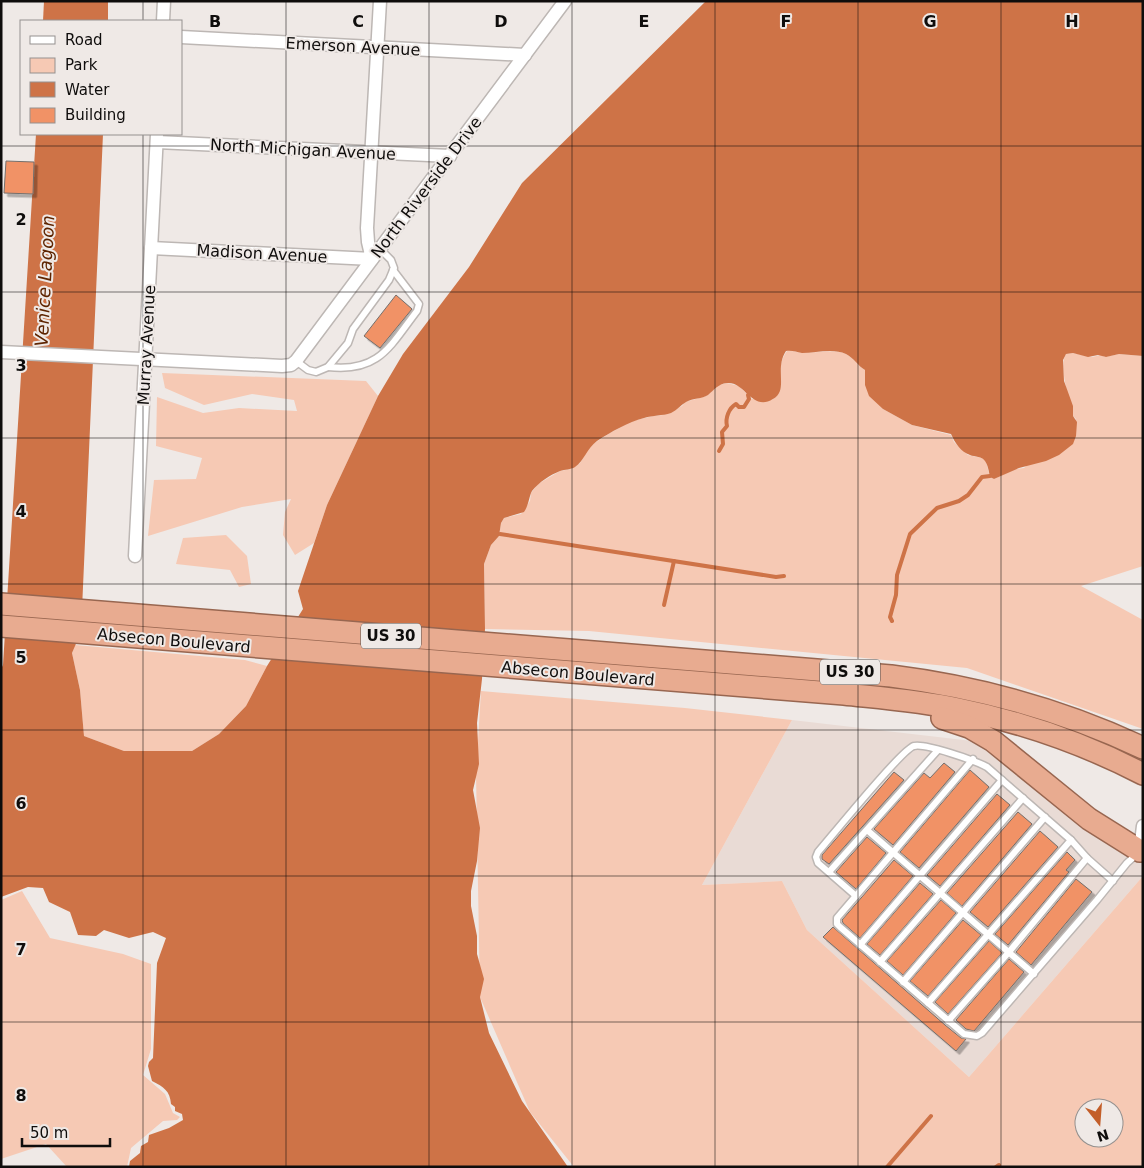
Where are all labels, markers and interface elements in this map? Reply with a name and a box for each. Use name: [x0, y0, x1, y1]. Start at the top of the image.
text: B: [209, 12, 221, 31]
text: C: [352, 12, 364, 31]
text: D: [494, 12, 508, 31]
text: E: [639, 12, 649, 31]
text: F: [781, 12, 791, 31]
text: G: [923, 12, 937, 31]
text: H: [1065, 12, 1079, 31]
legend: [20, 20, 182, 135]
text: Road: [65, 31, 103, 49]
street label: Emerson Avenue: [285, 33, 421, 60]
text: Park: [65, 56, 98, 74]
text: Water: [65, 81, 110, 99]
text: Building: [65, 106, 126, 124]
street label: North Riverside Drive: [367, 113, 486, 262]
street label: North Michigan Avenue: [210, 135, 396, 164]
text: 2: [15, 210, 27, 229]
water label: Venice Lagoon: [31, 215, 58, 347]
street label: Madison Avenue: [196, 241, 328, 266]
street label: Murray Avenue: [134, 284, 159, 406]
text: 3: [15, 356, 27, 375]
text: 4: [15, 502, 27, 521]
street label: Absecon Boulevard: [96, 624, 251, 657]
road number: US 30: [361, 624, 421, 648]
text: 5: [15, 648, 27, 667]
street label: Absecon Boulevard: [500, 657, 655, 690]
road number: US 30: [820, 660, 880, 684]
text: 6: [15, 794, 27, 813]
text: 7: [15, 940, 27, 959]
text: 8: [15, 1086, 27, 1105]
north arrow: [1074, 1098, 1124, 1148]
scale bar: [22, 1116, 110, 1148]
text: 50 m: [30, 1124, 68, 1142]
text: N: [1095, 1126, 1111, 1145]

